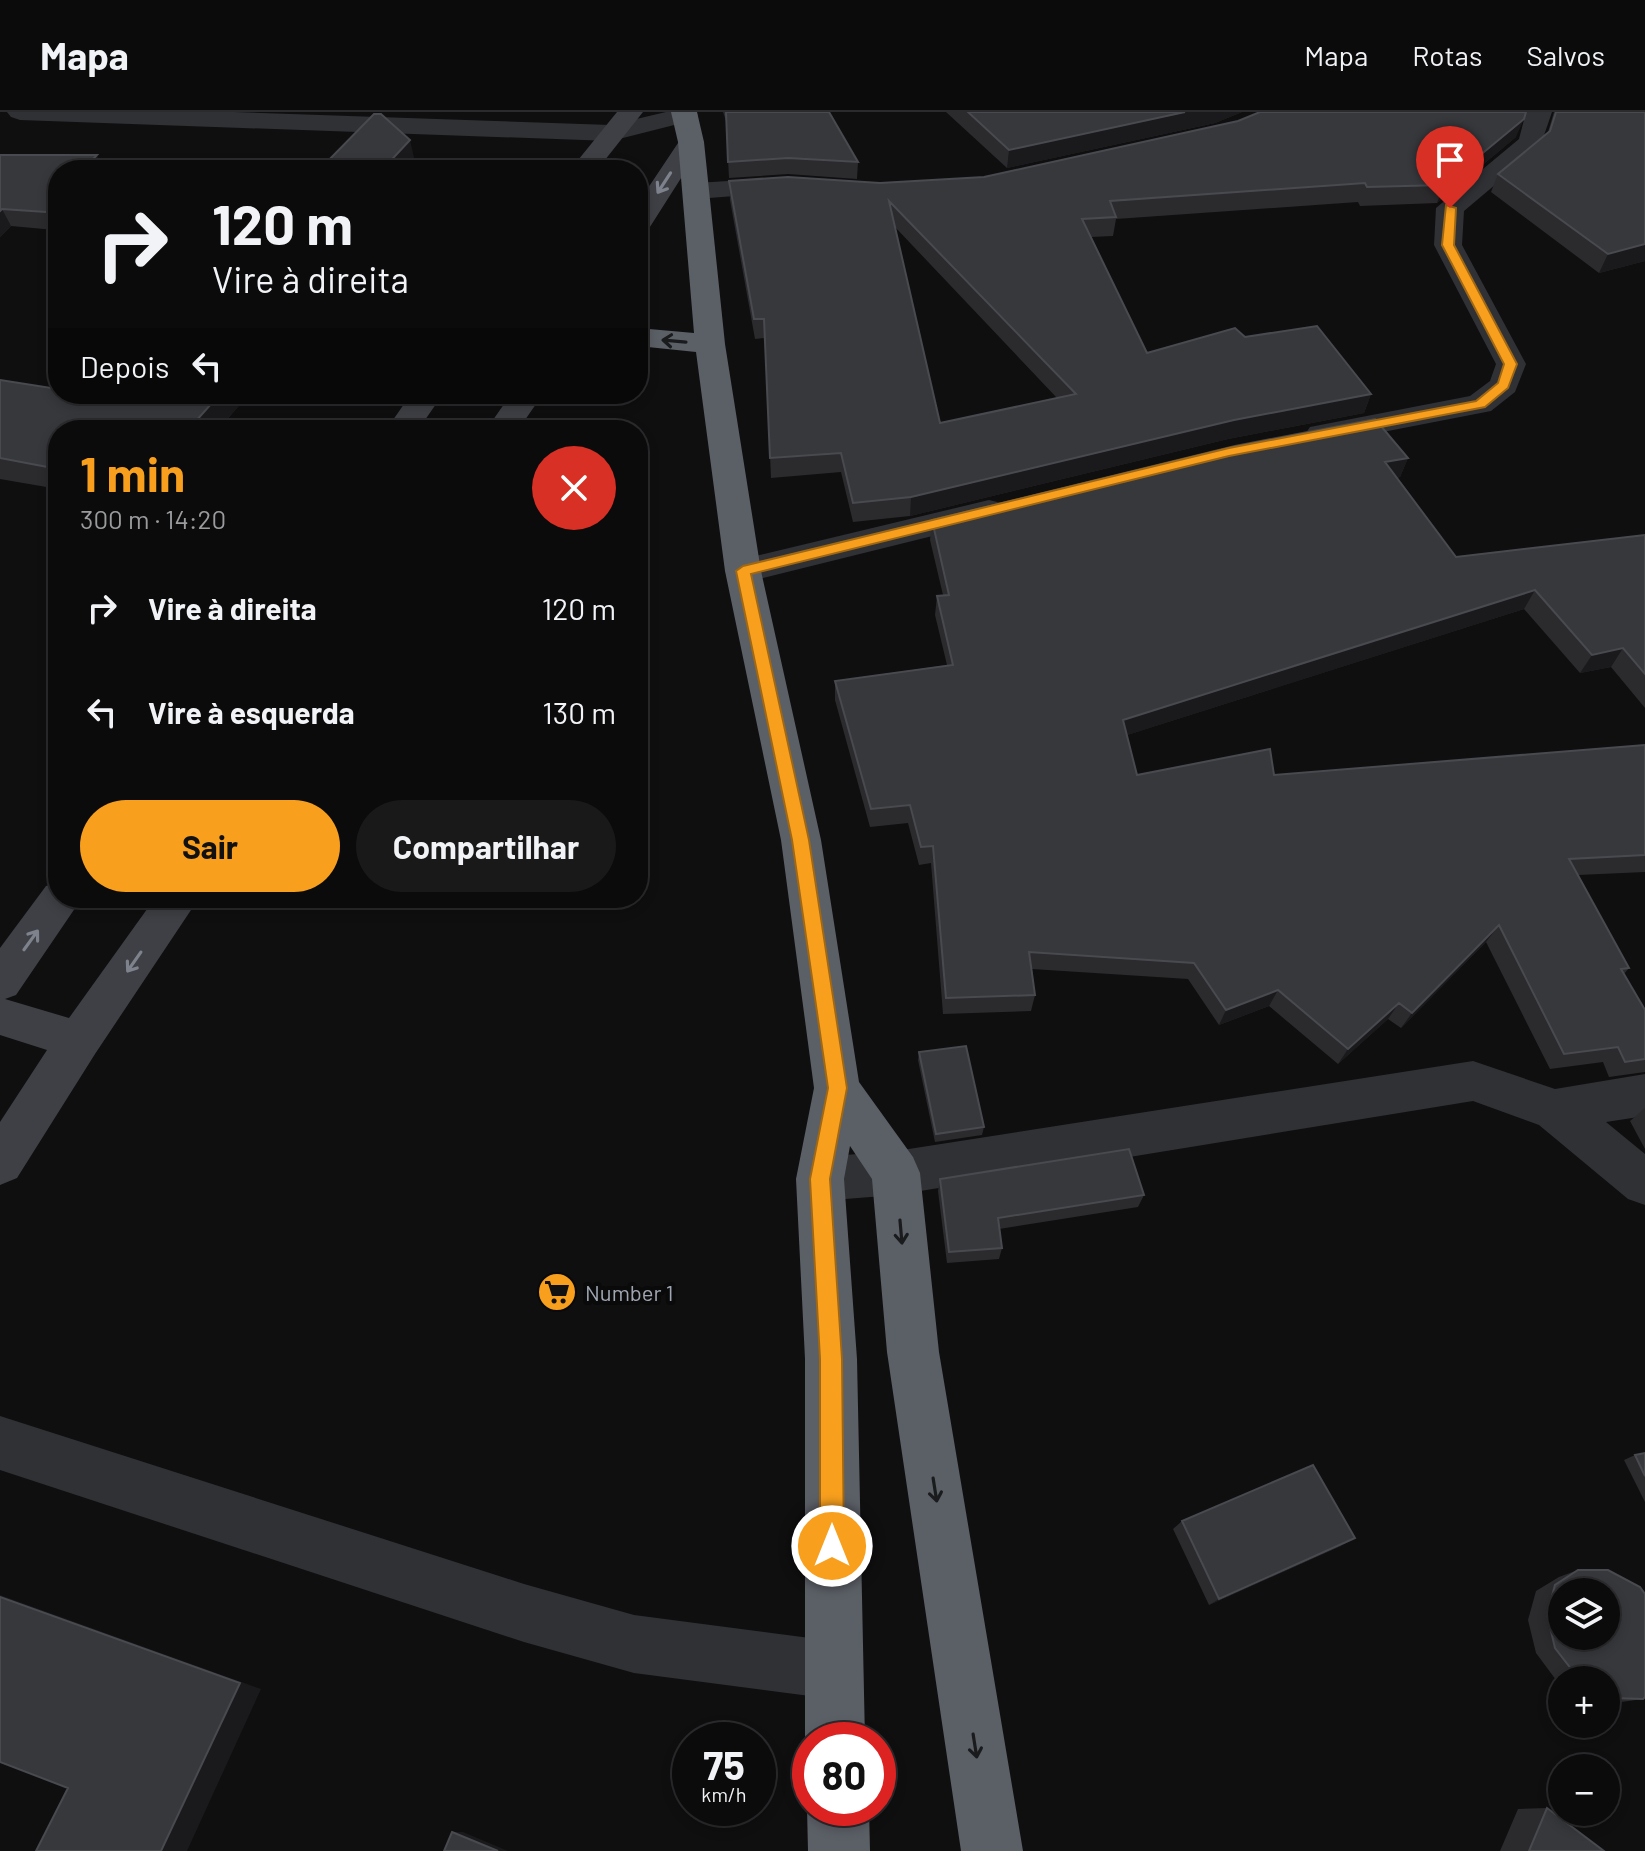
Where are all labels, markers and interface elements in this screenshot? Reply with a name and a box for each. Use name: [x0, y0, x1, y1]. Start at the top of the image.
text: Mapa: [40, 32, 129, 78]
text: Mapa: [1304, 38, 1368, 72]
text: Rotas: [1412, 38, 1482, 72]
text: Salvos: [1526, 38, 1605, 72]
pin: [1416, 126, 1484, 208]
icon: arrive: [1428, 138, 1472, 182]
one-way arrow: [656, 171, 672, 194]
text: 120 m: [212, 189, 353, 256]
icon: right: [80, 192, 184, 296]
text: Vire à direita: [212, 257, 409, 300]
one-way arrow: [661, 333, 688, 348]
icon: left: [185, 344, 229, 388]
text: Depois: [80, 348, 169, 384]
text: 1 min: [80, 444, 185, 502]
button: close: [532, 446, 616, 530]
text: 300 m · 14:20: [80, 503, 226, 534]
icon: right: [80, 586, 124, 630]
text: Vire à direita: [148, 590, 317, 626]
text: 120 m: [542, 590, 616, 626]
icon: left: [80, 690, 124, 734]
text: Vire à esquerda: [148, 694, 355, 730]
text: 130 m: [542, 694, 616, 730]
button: Sair: [80, 800, 340, 892]
button: Compartilhar: [356, 800, 616, 892]
one-way arrow: [22, 930, 39, 951]
one-way arrow: [126, 951, 142, 973]
one-way arrow: [894, 1218, 909, 1245]
supermarket icon: Number 1: [536, 1271, 578, 1313]
place label: Number 1: [585, 1279, 674, 1305]
one-way arrow: [928, 1476, 943, 1502]
position arrow: [790, 1504, 874, 1588]
map controls: [1548, 1578, 1620, 1826]
button: layers: [1548, 1578, 1620, 1650]
button: +: [1548, 1666, 1620, 1738]
speed limit sign: 80: [792, 1722, 896, 1826]
one-way arrow: [969, 1733, 984, 1759]
text: 75: [703, 1740, 745, 1788]
button: −: [1548, 1754, 1620, 1826]
text: km/h: [701, 1782, 747, 1806]

